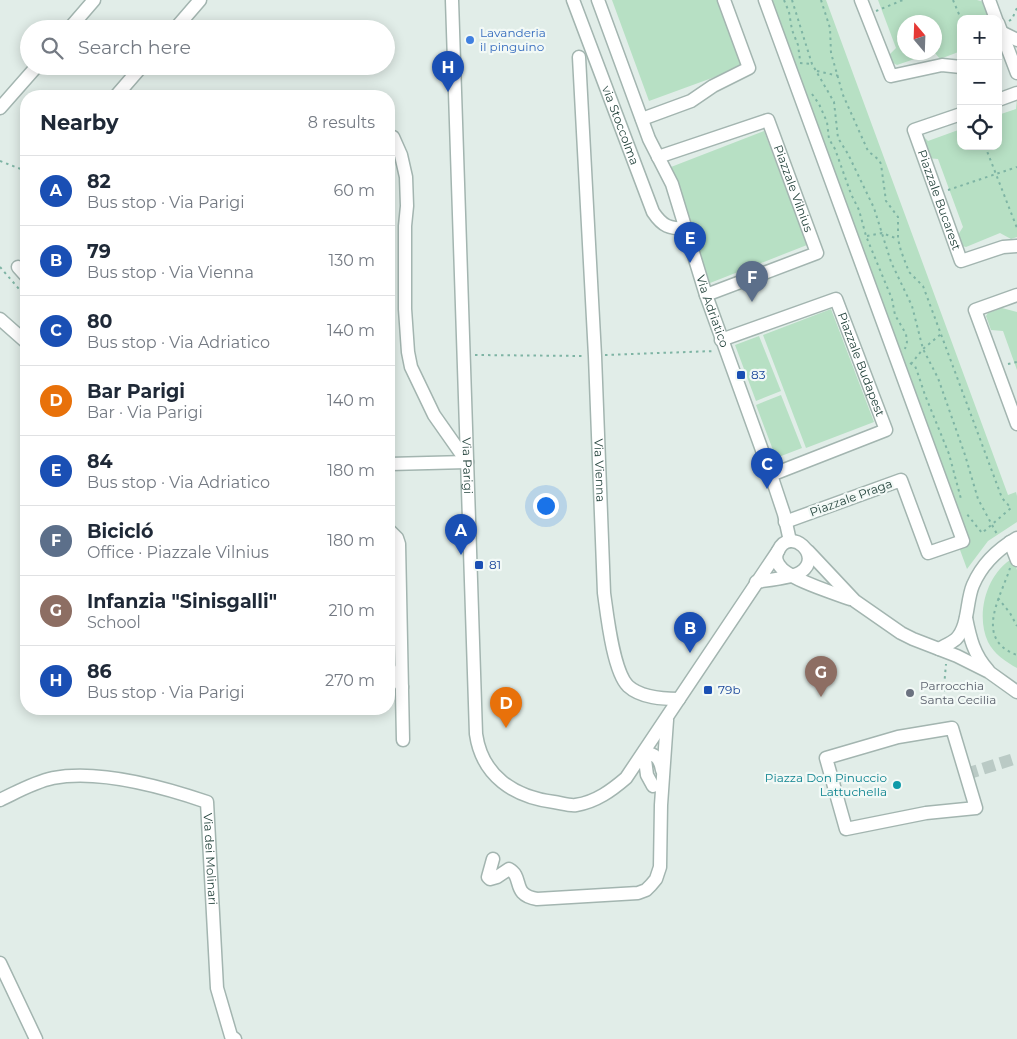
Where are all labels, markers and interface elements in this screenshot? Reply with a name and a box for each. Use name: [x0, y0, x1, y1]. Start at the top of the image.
north arrow: [897, 15, 942, 60]
map controls: [957, 15, 1002, 150]
button: +: [957, 15, 1002, 60]
search box: [20, 20, 395, 75]
place label: Lavanderia il pinguino: [480, 25, 546, 54]
icon: search: [38, 34, 66, 62]
marker: Lavanderia il pinguino: [464, 34, 476, 46]
text: Search here: [78, 36, 191, 59]
pin: H: [432, 51, 464, 92]
button: −: [957, 60, 1002, 105]
street label: via Stoccolma: [599, 83, 643, 167]
button: locate: [957, 105, 1002, 150]
text: Nearby: [40, 110, 119, 135]
text: 8 results: [308, 113, 375, 132]
street label: Piazzale Vilnius: [771, 143, 817, 234]
street label: Piazzale Bucarest: [915, 148, 965, 252]
text: 82: [87, 170, 111, 193]
text: A: [50, 181, 62, 200]
text: 60 m: [333, 181, 375, 200]
text: Bus stop · Via Parigi: [87, 193, 245, 212]
pin: E: [674, 222, 706, 263]
text: 79: [87, 240, 111, 263]
text: B: [50, 251, 62, 270]
text: 130 m: [328, 251, 375, 270]
pin: F: [736, 261, 768, 302]
text: Bus stop · Via Vienna: [87, 263, 254, 282]
street label: Via Adriatico: [693, 273, 732, 349]
text: 80: [87, 310, 112, 333]
street label: Piazzale Budapest: [835, 310, 888, 419]
text: C: [50, 321, 62, 340]
text: 140 m: [327, 321, 375, 340]
text: Bus stop · Via Adriatico: [87, 333, 270, 352]
place label: 83: [751, 367, 766, 382]
marker: 83: [735, 369, 747, 381]
text: Bar Parigi: [87, 380, 185, 403]
text: D: [49, 391, 63, 410]
text: 140 m: [327, 391, 375, 410]
text: Bar · Via Parigi: [87, 403, 203, 422]
street label: Via Parigi: [459, 437, 476, 494]
street label: Via Vienna: [591, 438, 609, 503]
pin: C: [751, 448, 783, 489]
text: 84: [87, 450, 113, 473]
text: E: [51, 461, 61, 480]
text: 180 m: [327, 461, 375, 480]
text: Bus stop · Via Adriatico: [87, 473, 270, 492]
street label: Piazzale Praga: [807, 476, 894, 519]
your location: [533, 493, 559, 519]
pin: A: [445, 514, 477, 555]
text: Bicicló: [87, 520, 153, 543]
text: F: [51, 531, 61, 550]
text: 180 m: [327, 531, 375, 550]
text: Office · Piazzale Vilnius: [87, 543, 269, 562]
place label: 81: [489, 557, 501, 572]
marker: 81: [473, 559, 485, 571]
text: Infanzia "Sinisgalli": [87, 590, 277, 613]
text: G: [50, 601, 62, 620]
text: 210 m: [328, 601, 375, 620]
pin: B: [674, 612, 706, 653]
text: School: [87, 613, 141, 632]
pin: G: [805, 656, 837, 697]
text: 86: [87, 660, 112, 683]
text: H: [50, 671, 62, 690]
text: 270 m: [325, 671, 375, 690]
place label: Parrocchia Santa Cecilia: [920, 678, 996, 707]
place label: 79b: [718, 682, 741, 697]
text: Bus stop · Via Parigi: [87, 683, 245, 702]
marker: 79b: [702, 684, 714, 696]
pin: D: [490, 687, 522, 728]
marker: Parrocchia Santa Cecilia: [904, 687, 916, 699]
place label: Piazza Don Pinuccio Lattuchella: [765, 770, 887, 799]
marker: Piazza Don Pinuccio Lattuchella: [891, 779, 903, 791]
street label: Via dei Molinari: [201, 813, 221, 905]

